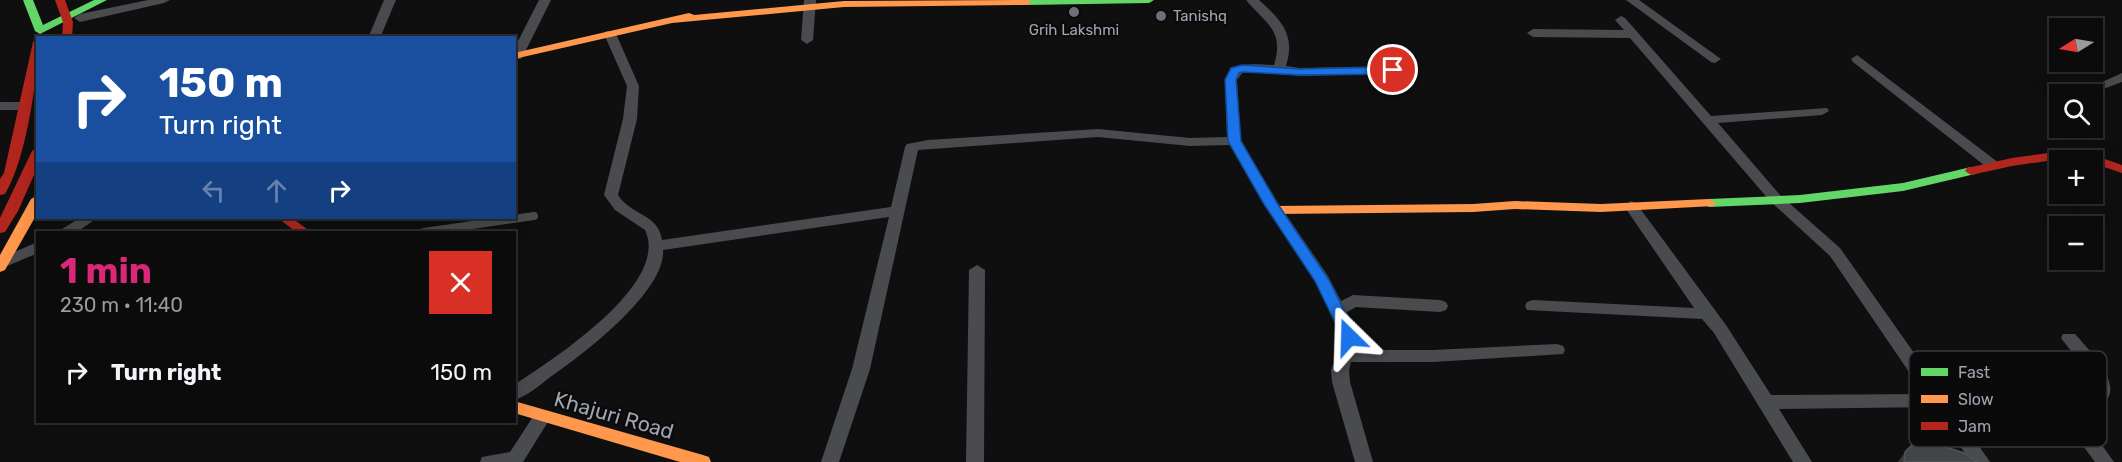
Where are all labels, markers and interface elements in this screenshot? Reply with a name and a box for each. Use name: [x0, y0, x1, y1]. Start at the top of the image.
marker: Grih Lakshmi: [1067, 5, 1081, 19]
place label: Tanishq: [1173, 7, 1227, 25]
marker: Tanishq: [1154, 9, 1168, 23]
north arrow: [2049, 18, 2103, 72]
map controls: [2049, 18, 2103, 270]
place label: Grih Lakshmi: [1029, 21, 1119, 39]
pin: [1367, 44, 1418, 95]
icon: arrive: [1376, 53, 1409, 86]
text: 150 m: [159, 58, 283, 108]
icon: right: [60, 60, 138, 138]
button: search: [2049, 84, 2103, 138]
text: Turn right: [159, 109, 282, 141]
button: +: [2049, 150, 2103, 204]
icon: left: [197, 174, 230, 207]
icon: ahead: [260, 174, 293, 207]
icon: right: [323, 174, 356, 207]
button: −: [2049, 216, 2103, 270]
text: 1 min: [60, 249, 152, 292]
button: close: [429, 251, 492, 314]
text: 230 m · 11:40: [60, 293, 183, 317]
position arrow: [1317, 305, 1381, 369]
legend: [1909, 351, 2107, 447]
icon: right: [60, 356, 93, 389]
text: Turn right: [111, 359, 221, 386]
text: 150 m: [431, 359, 492, 386]
text: Fast: [1958, 363, 1990, 382]
street label: Khajuri Road: [551, 386, 677, 444]
text: Slow: [1958, 390, 1994, 409]
text: Jam: [1958, 417, 1991, 436]

